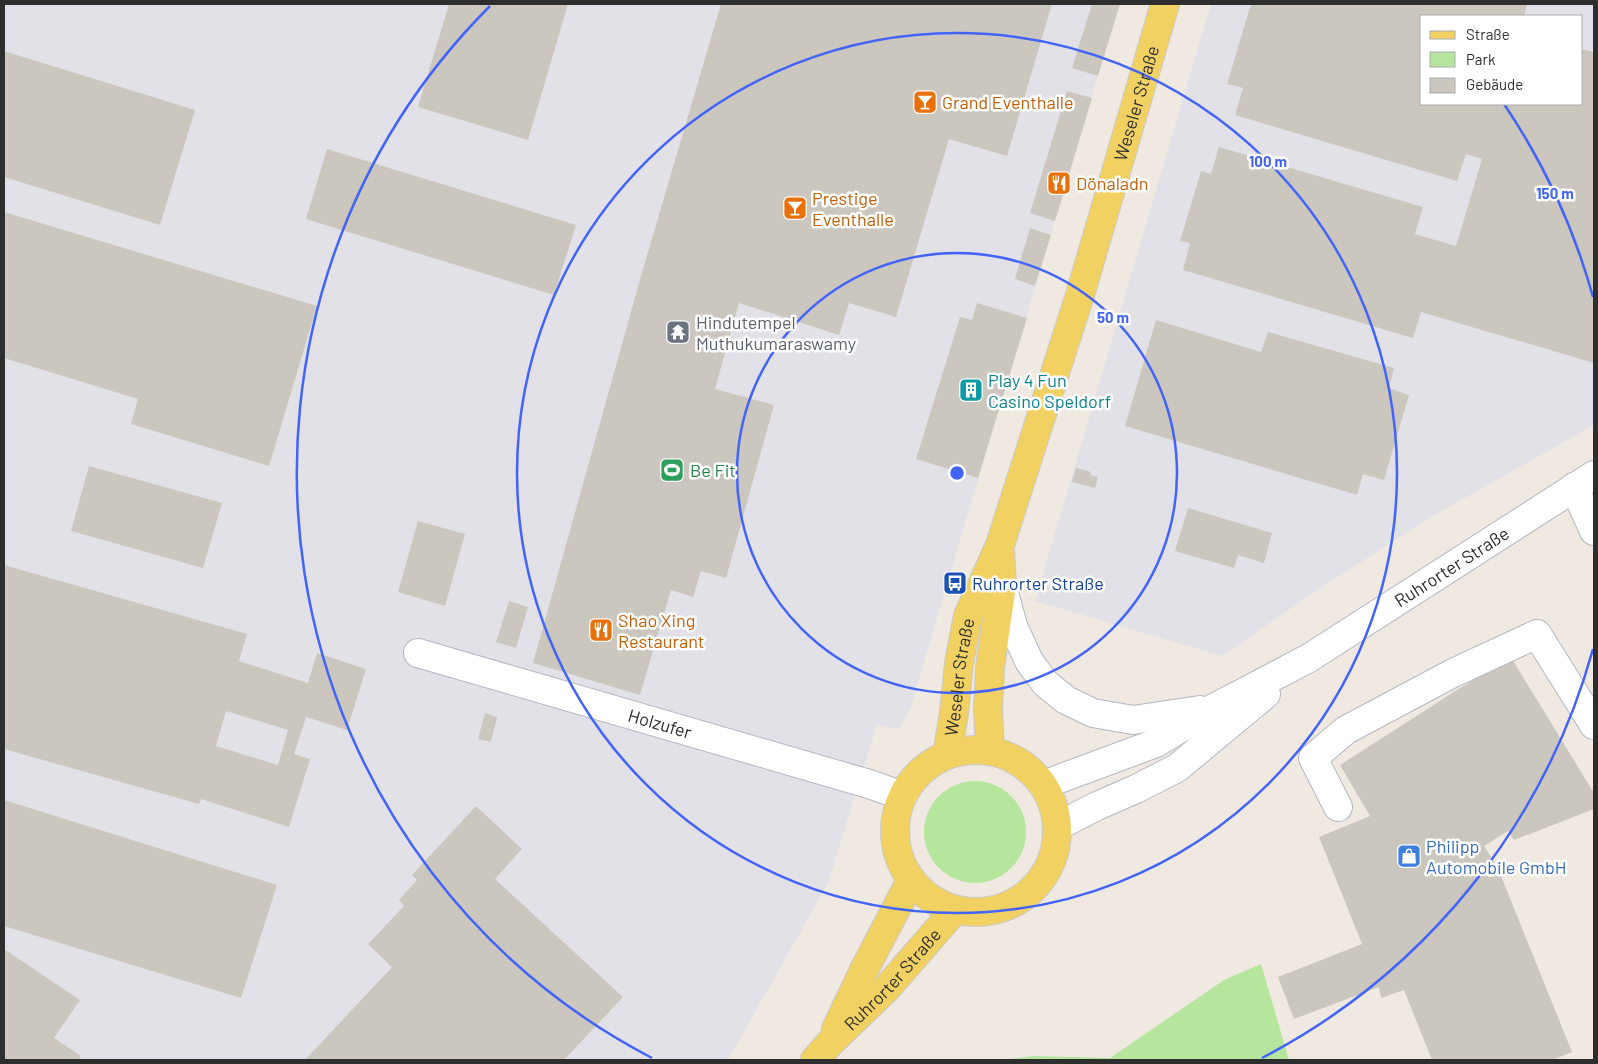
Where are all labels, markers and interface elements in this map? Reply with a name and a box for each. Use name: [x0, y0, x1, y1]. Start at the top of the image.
legend: [1420, 15, 1583, 105]
text: Straße: [1466, 25, 1510, 43]
street label: Weseler Straße: [1109, 43, 1163, 163]
text: Park: [1466, 50, 1496, 68]
text: Gebäude: [1466, 75, 1523, 93]
bar icon: Grand Eventhalle: [912, 89, 938, 115]
place label: Grand Eventhalle: [942, 91, 1074, 113]
text: 100 m: [1249, 152, 1287, 170]
restaurant icon: Dönaladn: [1046, 170, 1072, 196]
place label: Dönaladn: [1076, 172, 1149, 194]
text: 150 m: [1536, 184, 1574, 202]
place label: Prestige Eventhalle: [812, 187, 894, 230]
bar icon: Prestige Eventhalle: [782, 195, 808, 221]
text: 50 m: [1097, 308, 1129, 326]
place label: Hindutempel Muthukumaraswamy: [696, 311, 856, 354]
temple icon: Hindutempel Muthukumaraswamy: [665, 319, 691, 345]
place label: Play 4 Fun Casino Speldorf: [988, 369, 1111, 412]
building icon: Play 4 Fun Casino Speldorf: [958, 377, 984, 403]
sports icon: Be Fit: [659, 457, 685, 483]
place label: Be Fit: [690, 459, 736, 481]
centre of rings: [948, 464, 966, 482]
street label: Ruhrorter Straße: [1390, 522, 1513, 611]
bus stop icon: Ruhrorter Straße: [942, 570, 968, 596]
place label: Ruhrorter Straße: [972, 572, 1104, 594]
place label: Shao Xing Restaurant: [618, 609, 704, 652]
street label: Weseler Straße: [939, 616, 978, 738]
restaurant icon: Shao Xing Restaurant: [588, 617, 614, 643]
street label: Holzufer: [626, 704, 695, 743]
place label: Philipp Automobile GmbH: [1426, 835, 1567, 878]
shop icon: Philipp Automobile GmbH: [1396, 843, 1422, 869]
street label: Ruhrorter Straße: [839, 923, 945, 1035]

